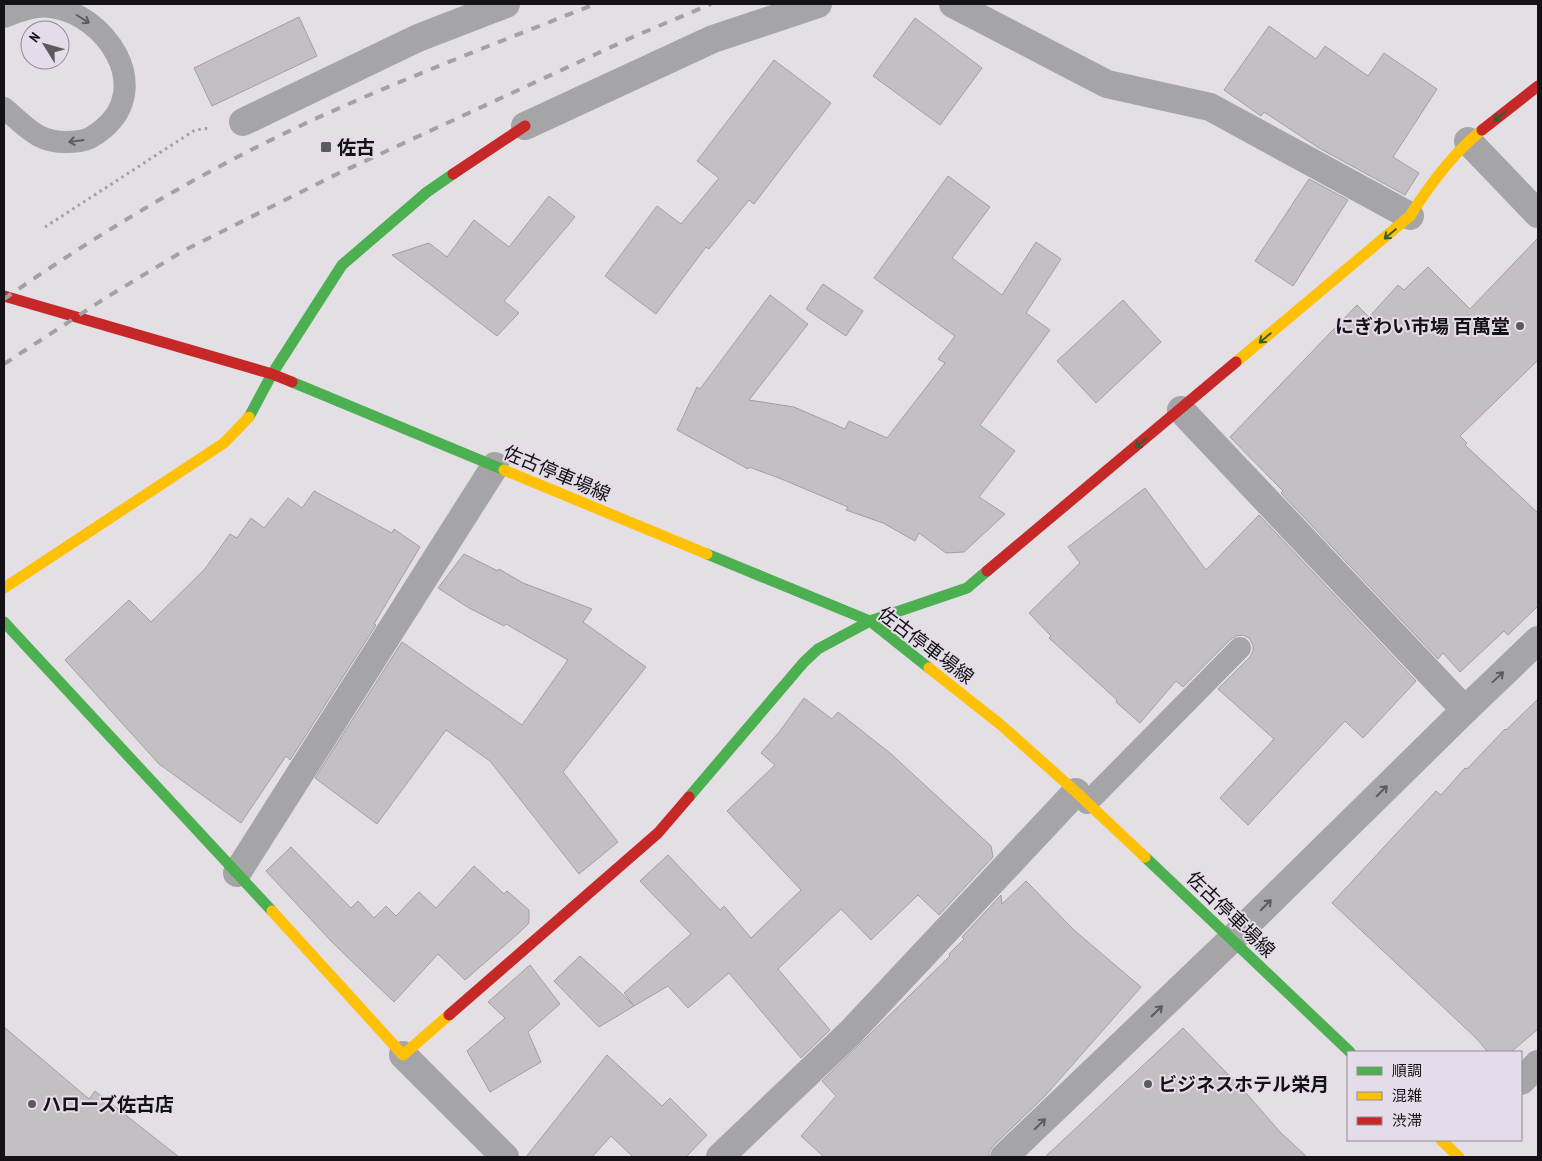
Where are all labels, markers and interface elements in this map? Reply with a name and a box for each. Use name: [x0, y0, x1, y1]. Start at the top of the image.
one-way arrow: [76, 14, 90, 24]
north arrow: [20, 20, 70, 70]
text: N: [25, 29, 44, 46]
one-way arrow: [1494, 111, 1507, 122]
place label: 佐古: [337, 135, 375, 159]
one-way arrow: [69, 136, 85, 146]
marker: 佐古: [319, 140, 333, 154]
one-way arrow: [1383, 228, 1396, 239]
place label: にぎわい市場 百萬堂: [1335, 314, 1510, 338]
marker: にぎわい市場 百萬堂: [1514, 320, 1526, 332]
one-way arrow: [1259, 333, 1272, 344]
one-way arrow: [1135, 437, 1148, 448]
street label: 佐古停車場線: [500, 440, 614, 506]
street label: 佐古停車場線: [873, 601, 979, 689]
one-way arrow: [1492, 671, 1505, 683]
one-way arrow: [1376, 785, 1388, 797]
street label: 佐古停車場線: [1182, 866, 1280, 962]
one-way arrow: [1260, 899, 1273, 911]
one-way arrow: [1151, 1005, 1163, 1017]
legend: [1347, 1051, 1522, 1141]
text: 順調: [1392, 1061, 1422, 1080]
place label: ビジネスホテル栄月: [1158, 1072, 1329, 1096]
marker: ビジネスホテル栄月: [1142, 1078, 1154, 1090]
text: 混雑: [1392, 1086, 1422, 1105]
place label: ハローズ佐古店: [42, 1092, 174, 1116]
marker: ハローズ佐古店: [26, 1098, 38, 1110]
text: 渋滞: [1392, 1111, 1422, 1130]
one-way arrow: [1033, 1118, 1045, 1130]

